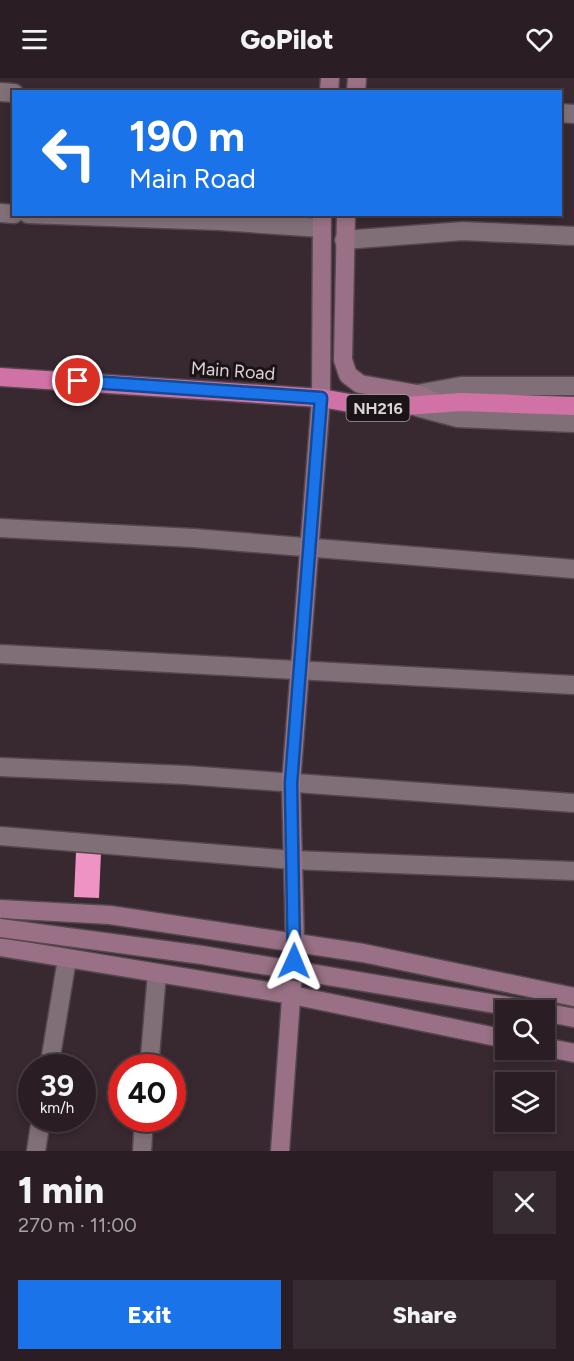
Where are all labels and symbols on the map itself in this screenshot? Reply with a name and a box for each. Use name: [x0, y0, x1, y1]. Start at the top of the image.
pin: [52, 355, 103, 406]
street label: Main Road: [190, 357, 276, 385]
road number: NH216: [346, 395, 410, 421]
position arrow: [262, 929, 326, 993]
speed limit sign: 40: [108, 1054, 186, 1132]

